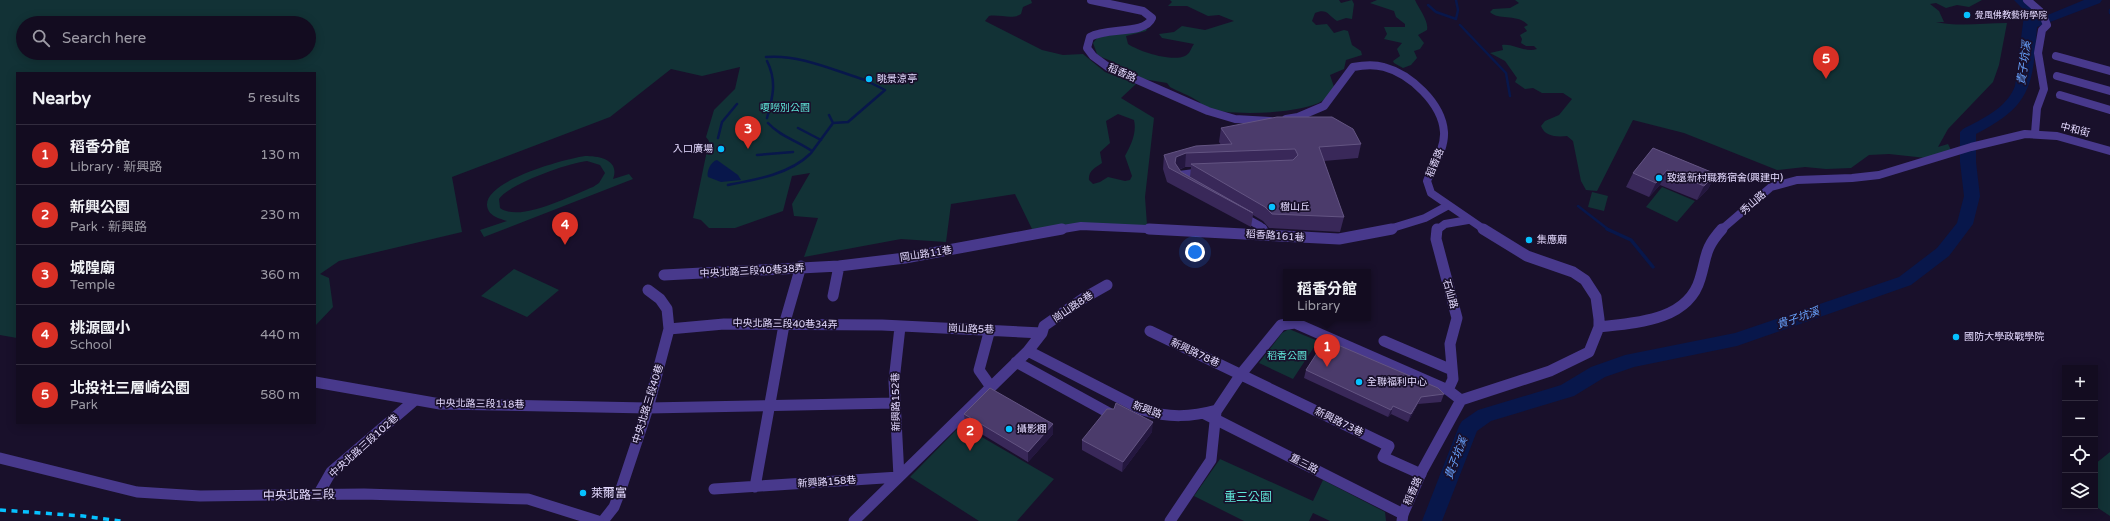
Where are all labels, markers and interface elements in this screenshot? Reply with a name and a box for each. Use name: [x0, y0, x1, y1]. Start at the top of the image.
marker: 覺風佛教藝術學院: [1962, 10, 1972, 20]
place label: 覺風佛教藝術學院: [1975, 10, 2047, 21]
search box: [16, 16, 316, 60]
icon: search: [30, 27, 52, 49]
text: Search here: [62, 29, 146, 47]
water label: 貴子坑溪: [2015, 38, 2034, 86]
pin: 5: [1813, 46, 1839, 79]
street label: 稻香路: [1106, 61, 1138, 85]
place label: 眺景涼亭: [877, 73, 917, 85]
marker: 眺景涼亭: [864, 74, 874, 84]
text: Nearby: [32, 88, 91, 109]
text: 5 results: [248, 90, 300, 106]
park label: 嗄嘮別公園: [760, 102, 810, 114]
pin: 3: [735, 116, 761, 149]
street label: 中和街: [2059, 121, 2091, 139]
text: 稻香分館: [70, 138, 130, 156]
place label: 入口廣場: [673, 143, 713, 155]
marker: 入口廣場: [716, 144, 726, 154]
text: 1: [41, 147, 49, 163]
text: 130 m: [260, 147, 300, 163]
street label: 稻香路: [1424, 147, 1446, 179]
text: Library · 新興路: [70, 159, 162, 175]
place label: 致遠新村職務宿舍(興建中): [1667, 172, 1783, 184]
marker: 致遠新村職務宿舍(興建中): [1654, 173, 1664, 183]
street label: 秀山路: [1738, 189, 1768, 217]
text: 新興公園: [70, 198, 130, 216]
place label: 樹山丘: [1280, 201, 1310, 213]
marker: 樹山丘: [1267, 202, 1277, 212]
text: 2: [41, 207, 49, 223]
text: 230 m: [260, 207, 300, 223]
pin: 4: [552, 212, 578, 245]
text: Park · 新興路: [70, 219, 147, 235]
street label: 稻香路161巷: [1245, 228, 1305, 244]
place label: 集應廟: [1537, 234, 1567, 246]
marker: 集應廟: [1524, 235, 1534, 245]
your location: [1185, 242, 1205, 262]
street label: 岡山路11巷: [899, 244, 953, 264]
text: 城隍廟: [70, 259, 115, 277]
street label: 中央北路三段40巷38弄: [699, 262, 805, 280]
text: 3: [41, 267, 49, 283]
text: 360 m: [260, 267, 300, 283]
popup: [1283, 269, 1371, 321]
text: Temple: [70, 277, 115, 293]
street label: 石仙路: [1440, 278, 1460, 310]
text: 稻香分館: [1297, 280, 1357, 298]
street label: 崗山路8巷: [1050, 289, 1096, 325]
text: Library: [1297, 298, 1340, 314]
water label: 貴子坑溪: [1775, 304, 1823, 331]
street label: 中央北路三段40巷34弄: [732, 317, 838, 331]
text: 桃源國小: [70, 319, 130, 337]
street label: 崗山路5巷: [948, 322, 994, 336]
text: 4: [41, 327, 49, 343]
text: 440 m: [260, 327, 300, 343]
place label: 國防大學政戰學院: [1964, 331, 2044, 343]
marker: 國防大學政戰學院: [1951, 332, 1961, 342]
pin: 1: [1314, 334, 1340, 367]
street label: 新興路78巷: [1169, 336, 1221, 370]
text: School: [70, 337, 112, 353]
park label: 稻香公園: [1267, 350, 1307, 362]
street label: 中央北路三段40巷: [630, 363, 666, 445]
map controls: [2062, 365, 2098, 509]
button: +: [2062, 365, 2098, 401]
street label: 新興路152巷: [889, 372, 903, 432]
place label: 全聯福利中心: [1367, 376, 1427, 388]
marker: 全聯福利中心: [1354, 377, 1364, 387]
text: 北投社三層崎公園: [70, 379, 190, 397]
text: 5: [41, 387, 49, 403]
text: 580 m: [260, 387, 300, 403]
text: Park: [70, 397, 98, 413]
street label: 中央北路三段118巷: [435, 397, 525, 411]
street label: 新興路: [1131, 399, 1163, 421]
button: −: [2062, 401, 2098, 437]
street label: 新興路73巷: [1313, 405, 1365, 439]
street label: 中央北路三段102巷: [327, 412, 401, 480]
pin: 2: [957, 418, 983, 451]
place label: 攝影棚: [1017, 423, 1047, 435]
marker: 攝影棚: [1004, 424, 1014, 434]
water label: 貴子坑溪: [1442, 433, 1471, 481]
button: locate: [2062, 437, 2098, 473]
street label: 重三路: [1288, 452, 1320, 476]
button: layers: [2062, 473, 2098, 509]
street label: 新興路158巷: [797, 474, 857, 490]
street label: 稻香路: [1401, 475, 1425, 507]
place label: 萊爾富: [591, 486, 627, 500]
street label: 中央北路三段: [263, 487, 335, 503]
marker: 萊爾富: [578, 488, 588, 498]
park label: 重三公園: [1224, 490, 1272, 504]

